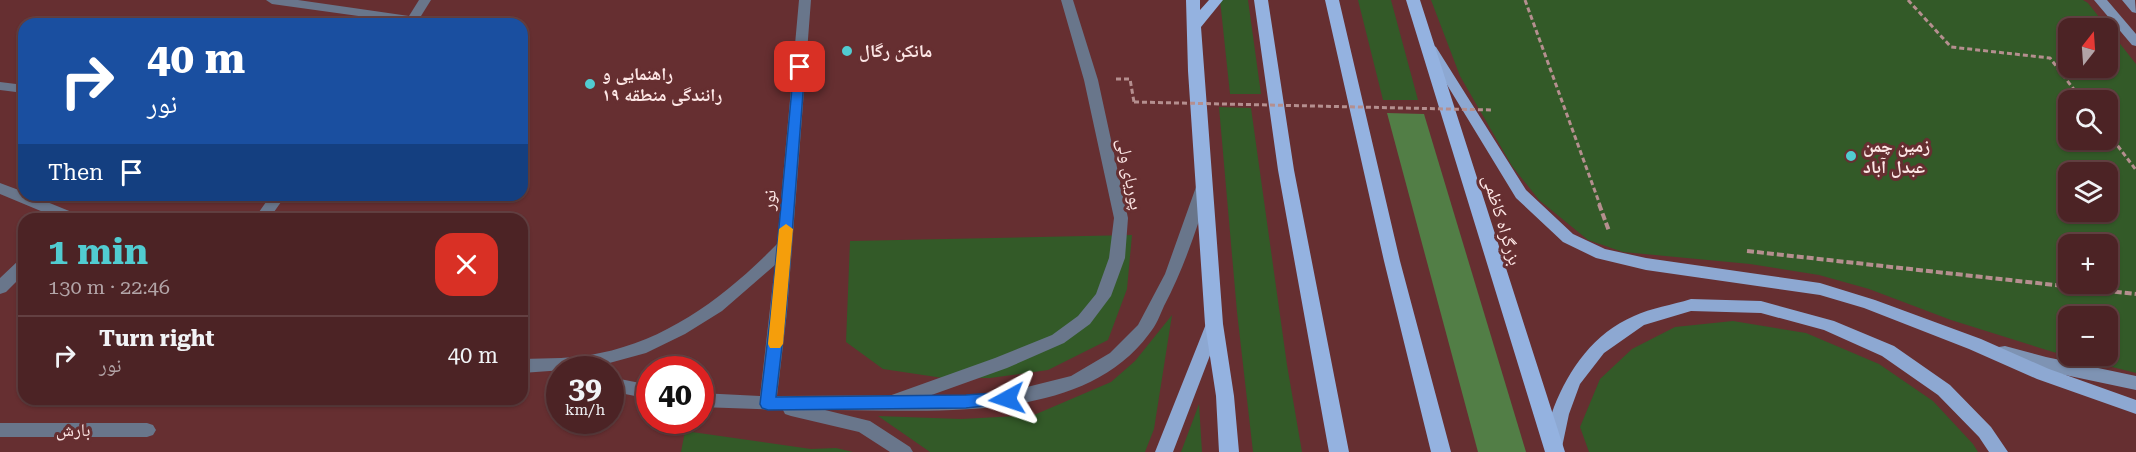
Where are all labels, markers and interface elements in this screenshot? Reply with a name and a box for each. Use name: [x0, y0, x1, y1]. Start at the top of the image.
north arrow: [2058, 18, 2118, 78]
map controls: [2058, 18, 2118, 366]
text: 40 m: [147, 34, 245, 83]
place label: مانکن رگال: [859, 40, 932, 62]
pin: [774, 41, 825, 92]
icon: right: [48, 42, 126, 120]
marker: مانکن رگال: [840, 44, 854, 58]
icon: arrive: [783, 50, 816, 83]
place label: راهنمایی و رانندگی منطقه ۱۹: [602, 63, 722, 106]
marker: راهنمایی و رانندگی منطقه ۱۹: [583, 77, 597, 91]
text: نور: [147, 88, 177, 120]
button: search: [2058, 90, 2118, 150]
place label: زمین چمن عبدل آباد: [1863, 135, 1930, 178]
street label: پوریای ولی: [1112, 136, 1148, 212]
marker: زمین چمن عبدل آباد: [1844, 149, 1858, 163]
icon: arrive: [115, 156, 148, 189]
text: Then: [48, 160, 103, 185]
button: layers: [2058, 162, 2118, 222]
street label: بزرگراه کاظمی: [1478, 172, 1526, 268]
street label: نور: [757, 189, 780, 212]
text: 1 min: [48, 231, 148, 273]
button: close: [435, 233, 498, 296]
button: +: [2058, 234, 2118, 294]
text: 130 m · 22:46: [48, 275, 170, 299]
button: −: [2058, 306, 2118, 366]
text: Turn right: [99, 326, 214, 351]
icon: right: [48, 339, 81, 372]
text: 40 m: [448, 343, 498, 368]
text: نور: [99, 353, 122, 377]
speed limit sign: 40: [636, 356, 714, 434]
position arrow: [975, 367, 1039, 431]
text: 39: [568, 370, 602, 405]
text: km/h: [565, 401, 605, 419]
street label: بارش: [56, 419, 90, 441]

